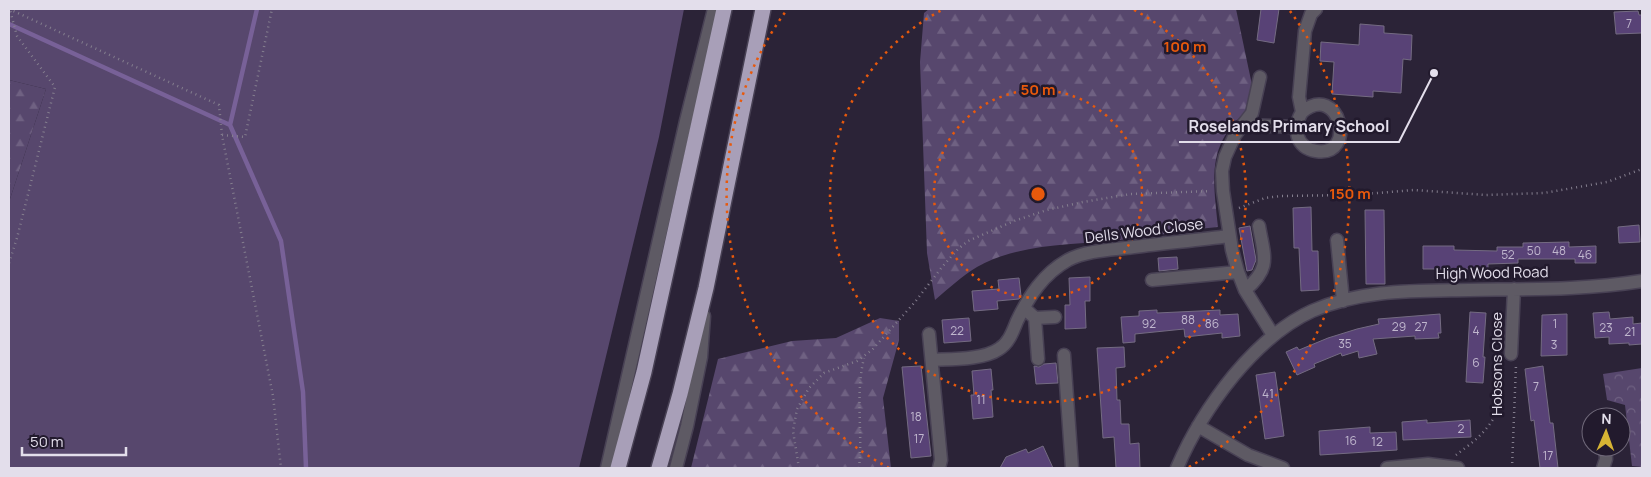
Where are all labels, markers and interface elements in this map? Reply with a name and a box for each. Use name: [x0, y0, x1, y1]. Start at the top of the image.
house number: 7: [1626, 15, 1632, 32]
text: 100 m: [1164, 36, 1206, 57]
text: 50 m: [1020, 79, 1056, 100]
callout: Roselands Primary School: [1179, 111, 1399, 142]
text: Roselands Primary School: [1189, 115, 1389, 137]
text: 150 m: [1329, 183, 1371, 204]
centre of rings: [1029, 185, 1047, 203]
street label: Dells Wood Close: [1084, 213, 1205, 248]
house number: 50: [1527, 242, 1541, 259]
house number: 48: [1552, 242, 1566, 259]
house number: 52: [1501, 246, 1515, 263]
house number: 46: [1578, 246, 1592, 263]
street label: High Wood Road: [1435, 261, 1549, 284]
house number: 88: [1181, 311, 1195, 328]
street label: Hobsons Close: [1486, 312, 1507, 416]
house number: 92: [1142, 315, 1156, 332]
house number: 86: [1205, 315, 1219, 332]
house number: 1: [1553, 315, 1557, 332]
house number: 29: [1392, 318, 1406, 335]
house number: 27: [1415, 318, 1427, 335]
house number: 23: [1599, 319, 1613, 336]
house number: 22: [950, 322, 964, 339]
house number: 4: [1472, 322, 1480, 339]
house number: 21: [1624, 323, 1636, 340]
house number: 35: [1338, 335, 1352, 352]
house number: 3: [1551, 336, 1557, 353]
house number: 6: [1472, 354, 1480, 371]
house number: 7: [1533, 378, 1539, 395]
house number: 41: [1262, 385, 1274, 402]
house number: 11: [976, 391, 986, 408]
north arrow: [1581, 407, 1631, 457]
house number: 18: [910, 408, 922, 425]
text: N: [1601, 409, 1612, 428]
house number: 2: [1458, 420, 1465, 437]
scale bar: [22, 424, 126, 456]
house number: 17: [914, 430, 924, 447]
text: 50 m: [30, 431, 64, 452]
house number: 16: [1345, 432, 1357, 449]
house number: 12: [1371, 433, 1383, 450]
house number: 17: [1543, 447, 1553, 464]

